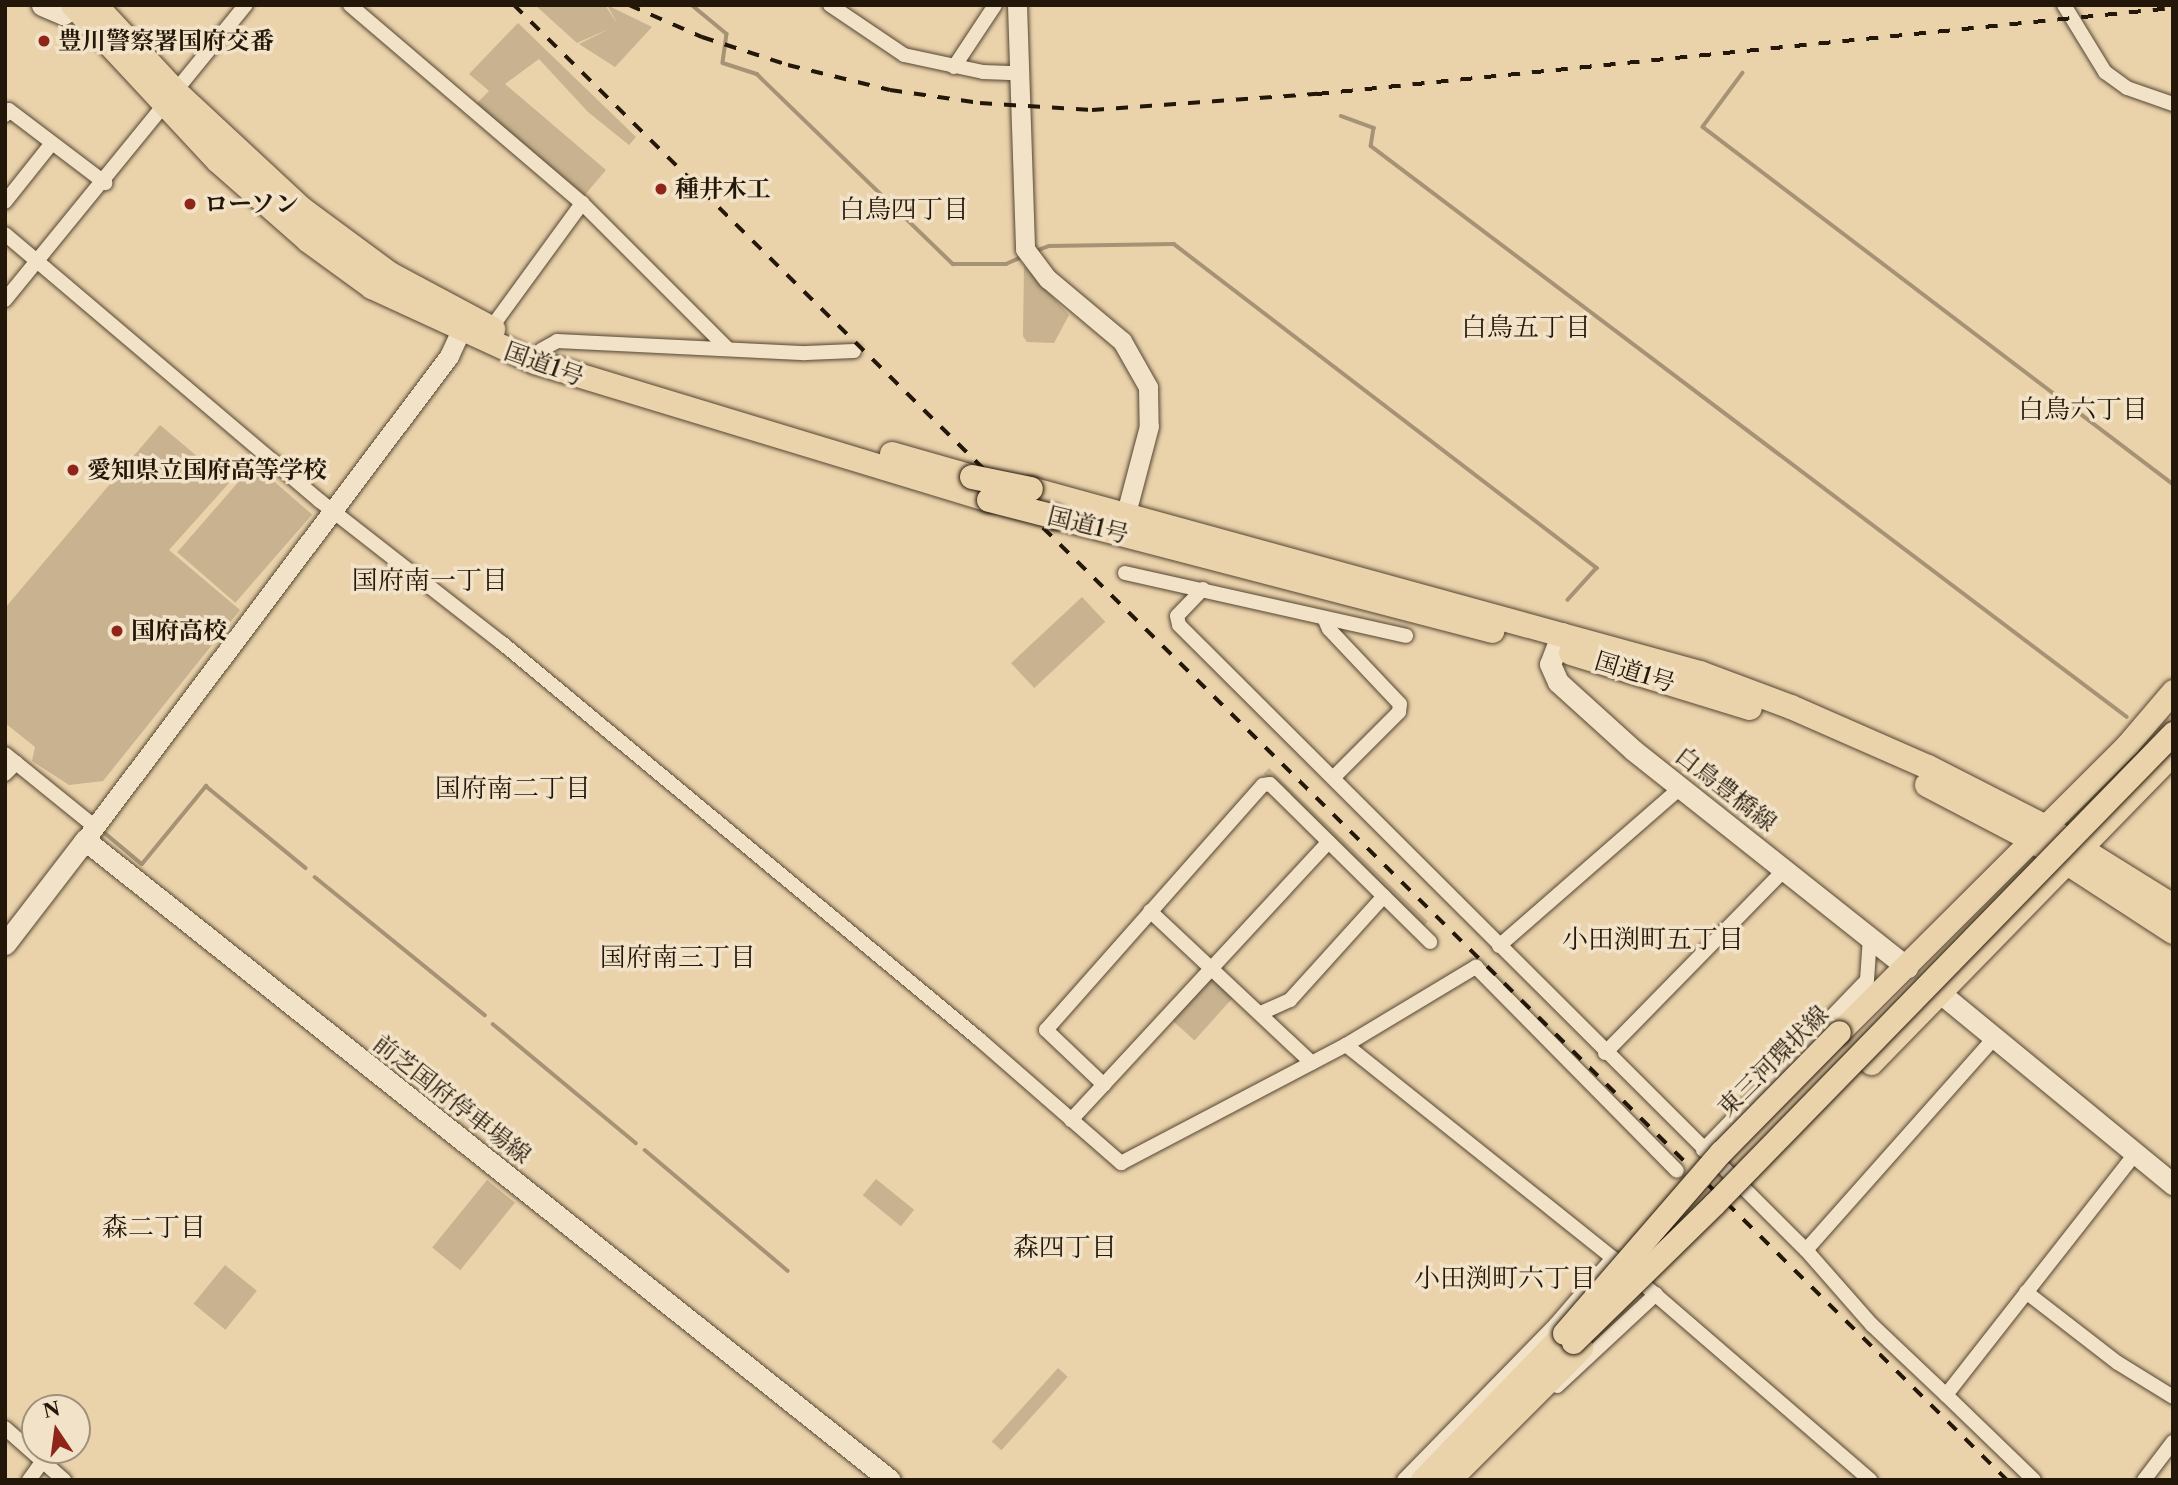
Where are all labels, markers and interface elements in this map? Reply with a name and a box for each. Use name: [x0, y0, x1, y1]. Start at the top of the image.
place label: 豊川警察署国府交番: [58, 27, 274, 55]
marker: 豊川警察署国府交番: [36, 33, 52, 49]
place label: 種井木工: [675, 175, 771, 203]
marker: 種井木工: [653, 181, 669, 197]
place label: ローソン: [204, 190, 300, 218]
district label: 白鳥四丁目: [839, 194, 969, 226]
marker: ローソン: [182, 196, 198, 212]
district label: 白鳥五丁目: [1461, 312, 1591, 344]
street label: 国道1号: [501, 336, 587, 392]
district label: 白鳥六丁目: [2018, 394, 2148, 426]
place label: 愛知県立国府高等学校: [87, 456, 327, 484]
marker: 愛知県立国府高等学校: [65, 462, 81, 478]
street label: 国道1号: [1045, 501, 1131, 549]
district label: 国府南一丁目: [352, 565, 508, 597]
place label: 国府高校: [131, 617, 227, 645]
marker: 国府高校: [109, 623, 125, 639]
street label: 国道1号: [1592, 646, 1678, 698]
street label: 白鳥豊橋線: [1670, 741, 1782, 837]
district label: 国府南二丁目: [435, 773, 591, 805]
district label: 小田渕町五丁目: [1562, 924, 1744, 956]
district label: 国府南三丁目: [600, 942, 756, 974]
street label: 東三河環状線: [1712, 1000, 1834, 1122]
street label: 前芝国府停車場線: [367, 1029, 537, 1169]
district label: 森二丁目: [102, 1212, 206, 1244]
district label: 森四丁目: [1013, 1232, 1117, 1264]
district label: 小田渕町六丁目: [1414, 1263, 1596, 1295]
north arrow: [21, 1394, 91, 1464]
text: N: [41, 1397, 62, 1423]

